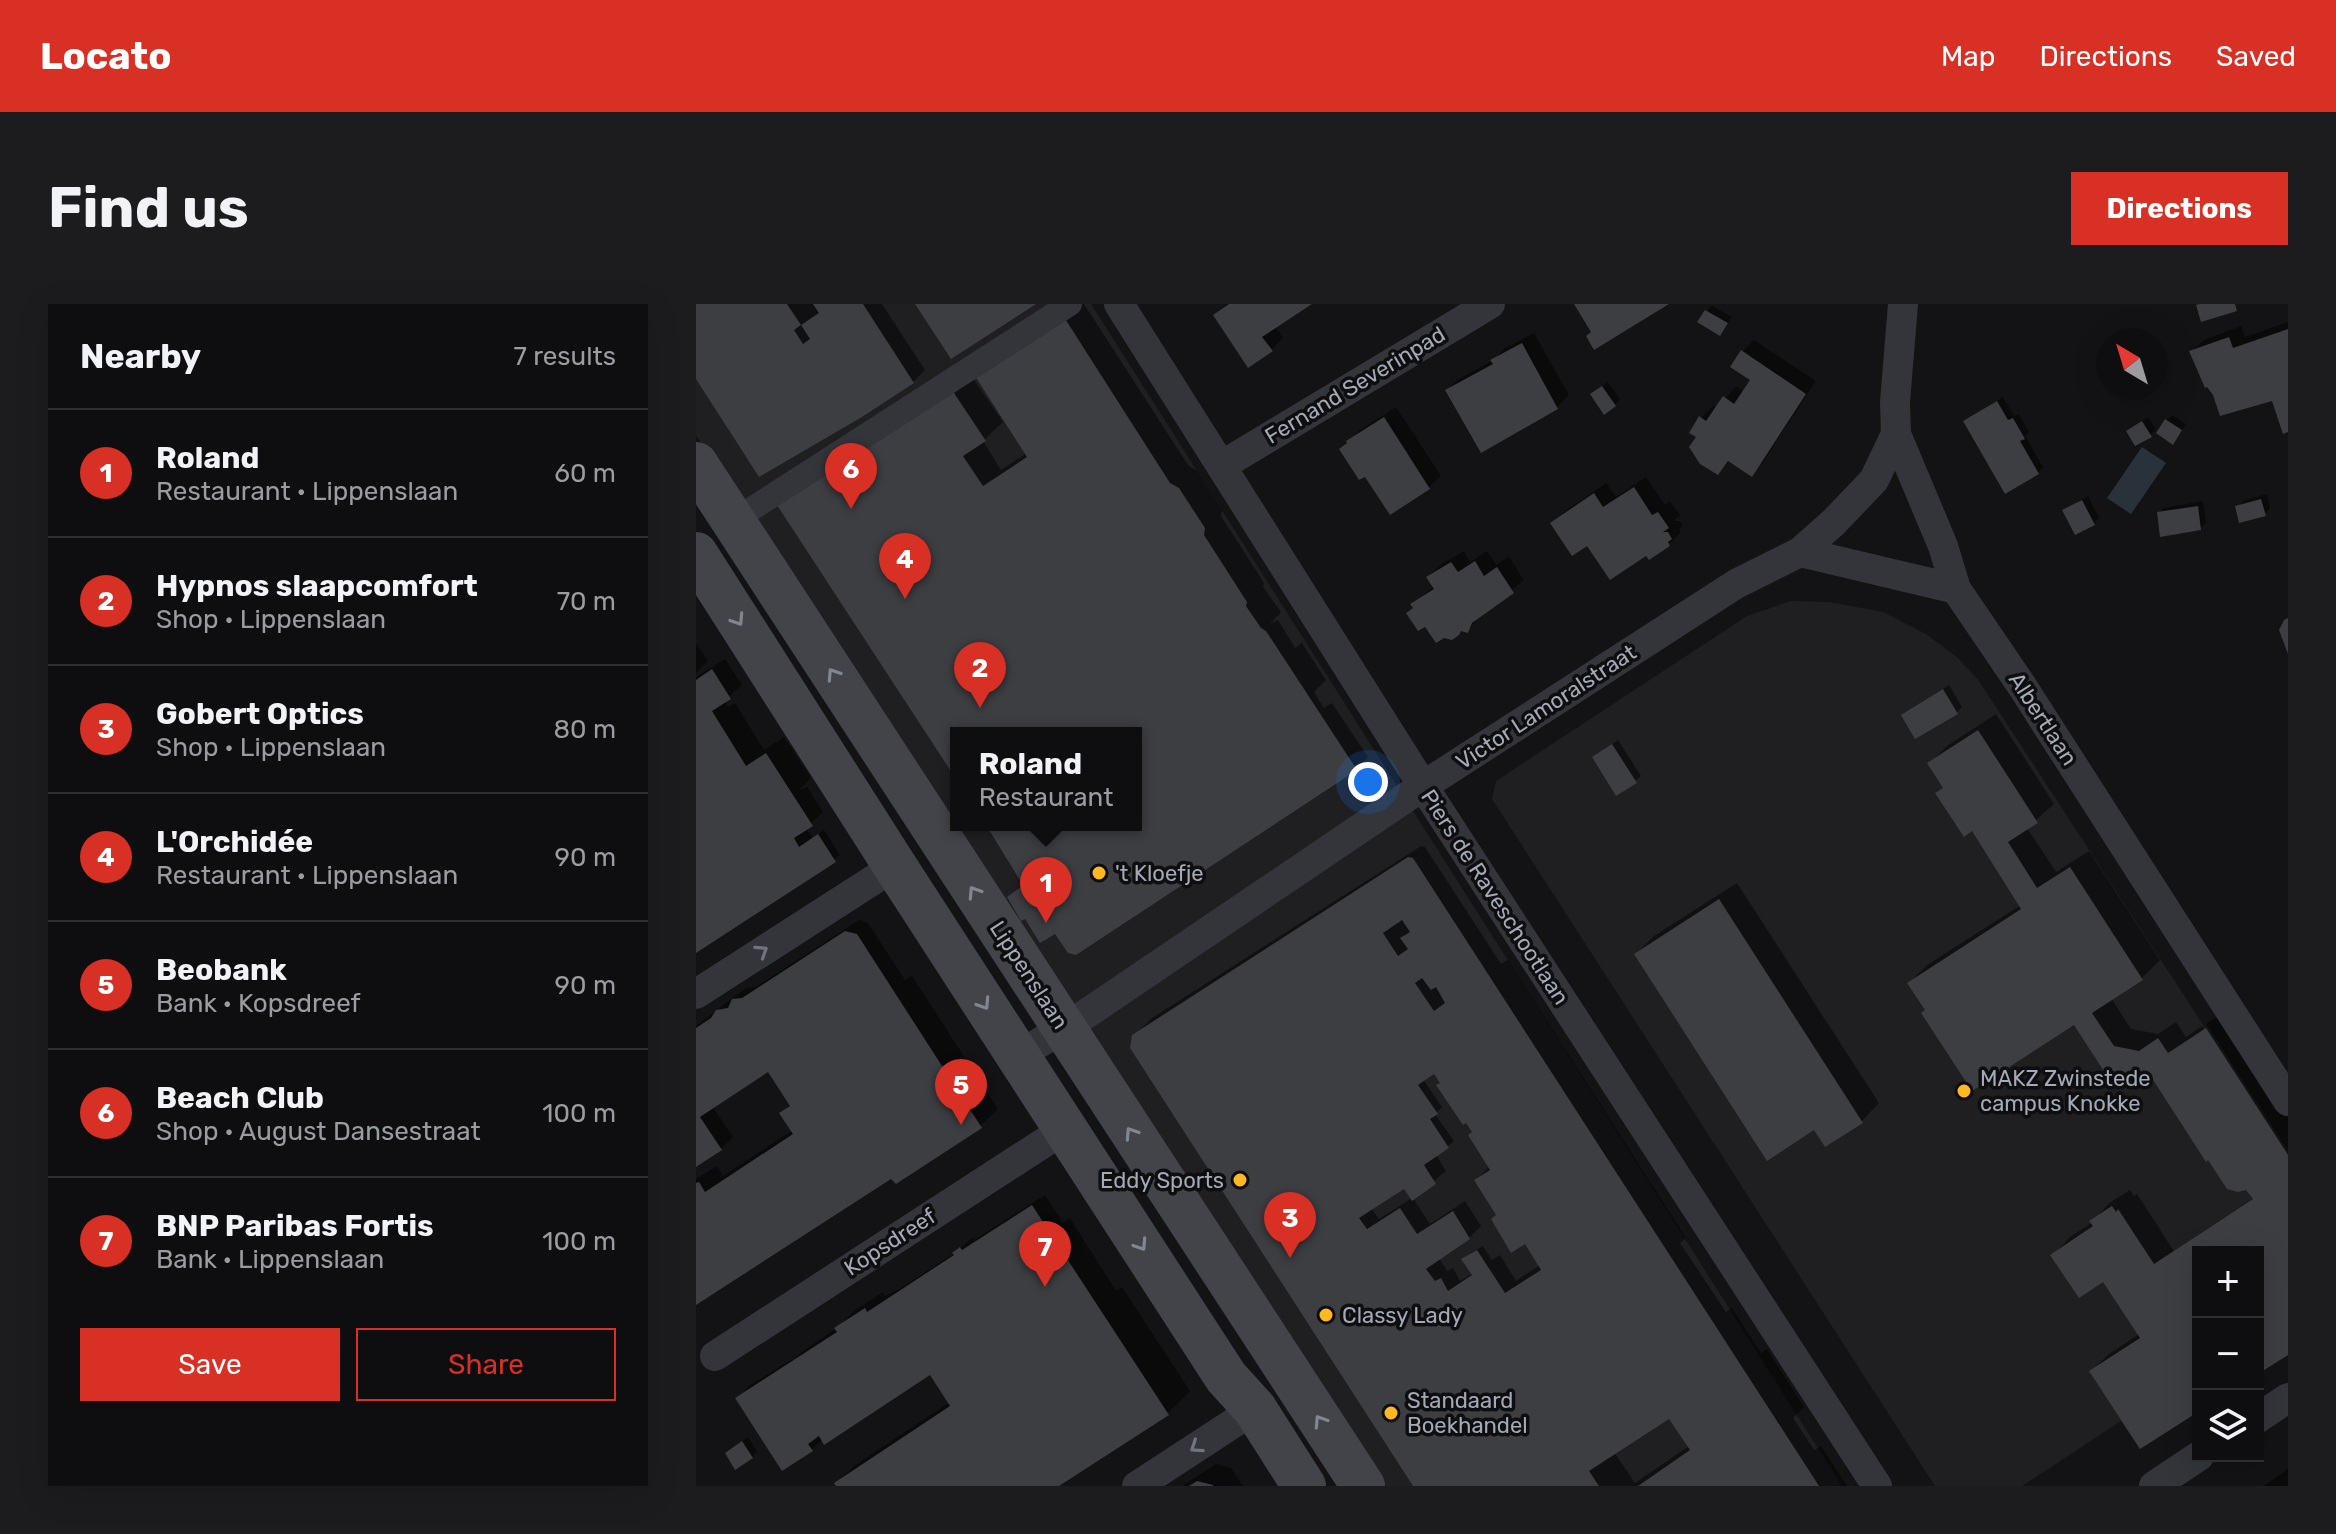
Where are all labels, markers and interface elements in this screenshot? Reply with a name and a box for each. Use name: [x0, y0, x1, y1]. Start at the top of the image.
text: Locato: [40, 33, 171, 79]
text: Map: [1941, 40, 1995, 73]
text: Directions: [2039, 40, 2172, 73]
text: Saved: [2216, 40, 2296, 73]
button: Directions: [2071, 172, 2288, 245]
text: Find us: [48, 175, 249, 241]
street label: Fernand Severinpad: [1260, 320, 1450, 450]
north arrow: [2096, 328, 2168, 400]
text: Nearby: [80, 336, 201, 377]
text: 7 results: [513, 341, 616, 372]
text: Roland: [156, 440, 259, 476]
pin: 6: [825, 443, 877, 509]
text: 1: [100, 458, 112, 489]
text: 60 m: [554, 458, 616, 489]
text: Restaurant · Lippenslaan: [156, 476, 458, 507]
pin: 4: [879, 533, 931, 599]
text: Hypnos slaapcomfort: [156, 568, 478, 604]
text: 2: [98, 586, 114, 617]
text: 70 m: [557, 586, 616, 617]
text: Shop · Lippenslaan: [156, 604, 386, 635]
one-way arrow: [729, 611, 744, 625]
street label: Victor Lamoralstraat: [1451, 638, 1642, 775]
pin: 2: [954, 642, 1006, 708]
street label: Albertlaan: [2003, 667, 2083, 771]
one-way arrow: [828, 668, 843, 682]
text: Gobert Optics: [156, 696, 364, 732]
text: 3: [97, 714, 115, 745]
text: 80 m: [553, 714, 616, 745]
popup: [950, 727, 1142, 831]
text: Shop · Lippenslaan: [156, 732, 386, 763]
text: Roland: [979, 746, 1082, 782]
your location: [1348, 762, 1388, 802]
text: Restaurant: [979, 782, 1113, 813]
street label: Piers de Raveschootlaan: [1415, 784, 1575, 1010]
text: L'Orchidée: [156, 824, 313, 860]
text: 4: [97, 842, 115, 873]
text: 90 m: [555, 842, 616, 873]
pin: 1: [1020, 857, 1072, 923]
text: Restaurant · Lippenslaan: [156, 860, 458, 891]
place label: 't Kloefje: [1115, 860, 1204, 887]
marker: 't Kloefje: [1090, 864, 1108, 882]
one-way arrow: [969, 886, 984, 900]
street label: Lippenslaan: [984, 916, 1074, 1034]
one-way arrow: [753, 946, 767, 961]
text: Beobank: [156, 952, 287, 988]
text: 5: [98, 970, 114, 1001]
text: 90 m: [555, 970, 616, 1001]
text: Bank · Kopsdreef: [156, 988, 361, 1019]
one-way arrow: [975, 995, 990, 1009]
pin: 5: [935, 1059, 987, 1125]
place label: MAKZ Zwinstede campus Knokke: [1980, 1065, 2151, 1117]
text: Beach Club: [156, 1080, 324, 1116]
marker: MAKZ Zwinstede campus Knokke: [1955, 1082, 1973, 1100]
text: 6: [98, 1098, 114, 1129]
text: 100 m: [542, 1098, 616, 1129]
text: Shop · August Dansestraat: [156, 1116, 481, 1147]
one-way arrow: [1126, 1128, 1141, 1142]
place label: Eddy Sports: [1100, 1167, 1224, 1194]
marker: Eddy Sports: [1231, 1171, 1249, 1189]
pin: 3: [1264, 1192, 1316, 1258]
street label: Kopsdreef: [839, 1202, 941, 1282]
text: BNP Paribas Fortis: [156, 1208, 434, 1244]
pin: 7: [1019, 1221, 1071, 1287]
text: 7: [99, 1226, 113, 1257]
text: 100 m: [542, 1226, 616, 1257]
one-way arrow: [1131, 1236, 1146, 1251]
text: Bank · Lippenslaan: [156, 1244, 384, 1275]
map controls: [2192, 1246, 2264, 1462]
button: +: [2192, 1246, 2264, 1318]
place label: Classy Lady: [1342, 1302, 1463, 1329]
marker: Classy Lady: [1317, 1306, 1335, 1324]
button: −: [2192, 1318, 2264, 1390]
button: Save: [80, 1328, 340, 1401]
button: Share: [356, 1328, 616, 1401]
place label: Standaard Boekhandel: [1407, 1387, 1528, 1439]
button: layers: [2192, 1390, 2264, 1462]
marker: Standaard Boekhandel: [1382, 1404, 1400, 1422]
one-way arrow: [1315, 1415, 1330, 1430]
one-way arrow: [1190, 1437, 1204, 1452]

